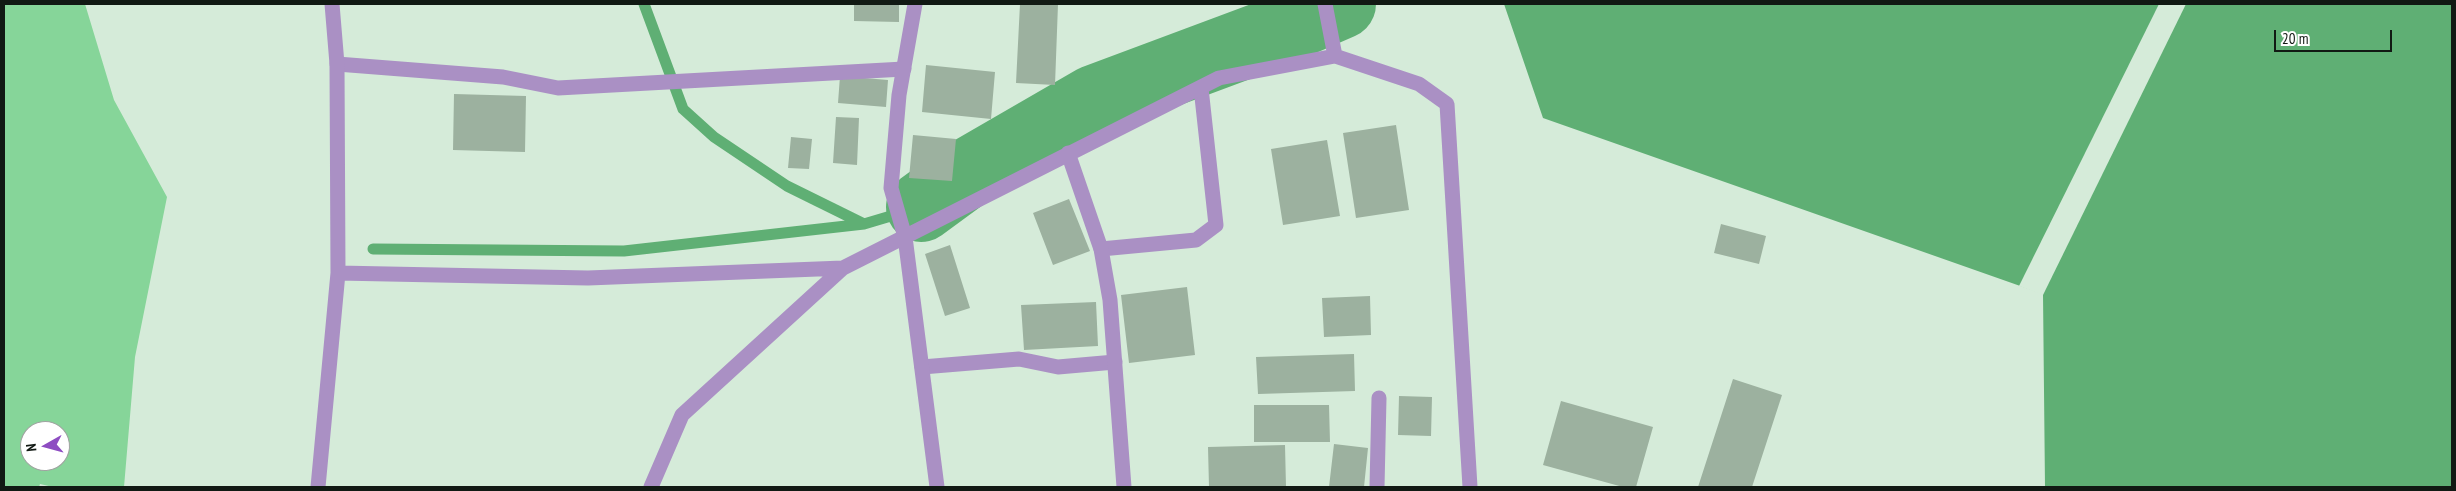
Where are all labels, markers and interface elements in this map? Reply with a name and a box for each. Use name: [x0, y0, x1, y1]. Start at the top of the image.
scale bar: [2276, 20, 2394, 52]
text: 20 m: [2282, 29, 2308, 48]
north arrow: [20, 421, 70, 471]
text: N: [22, 443, 40, 453]

